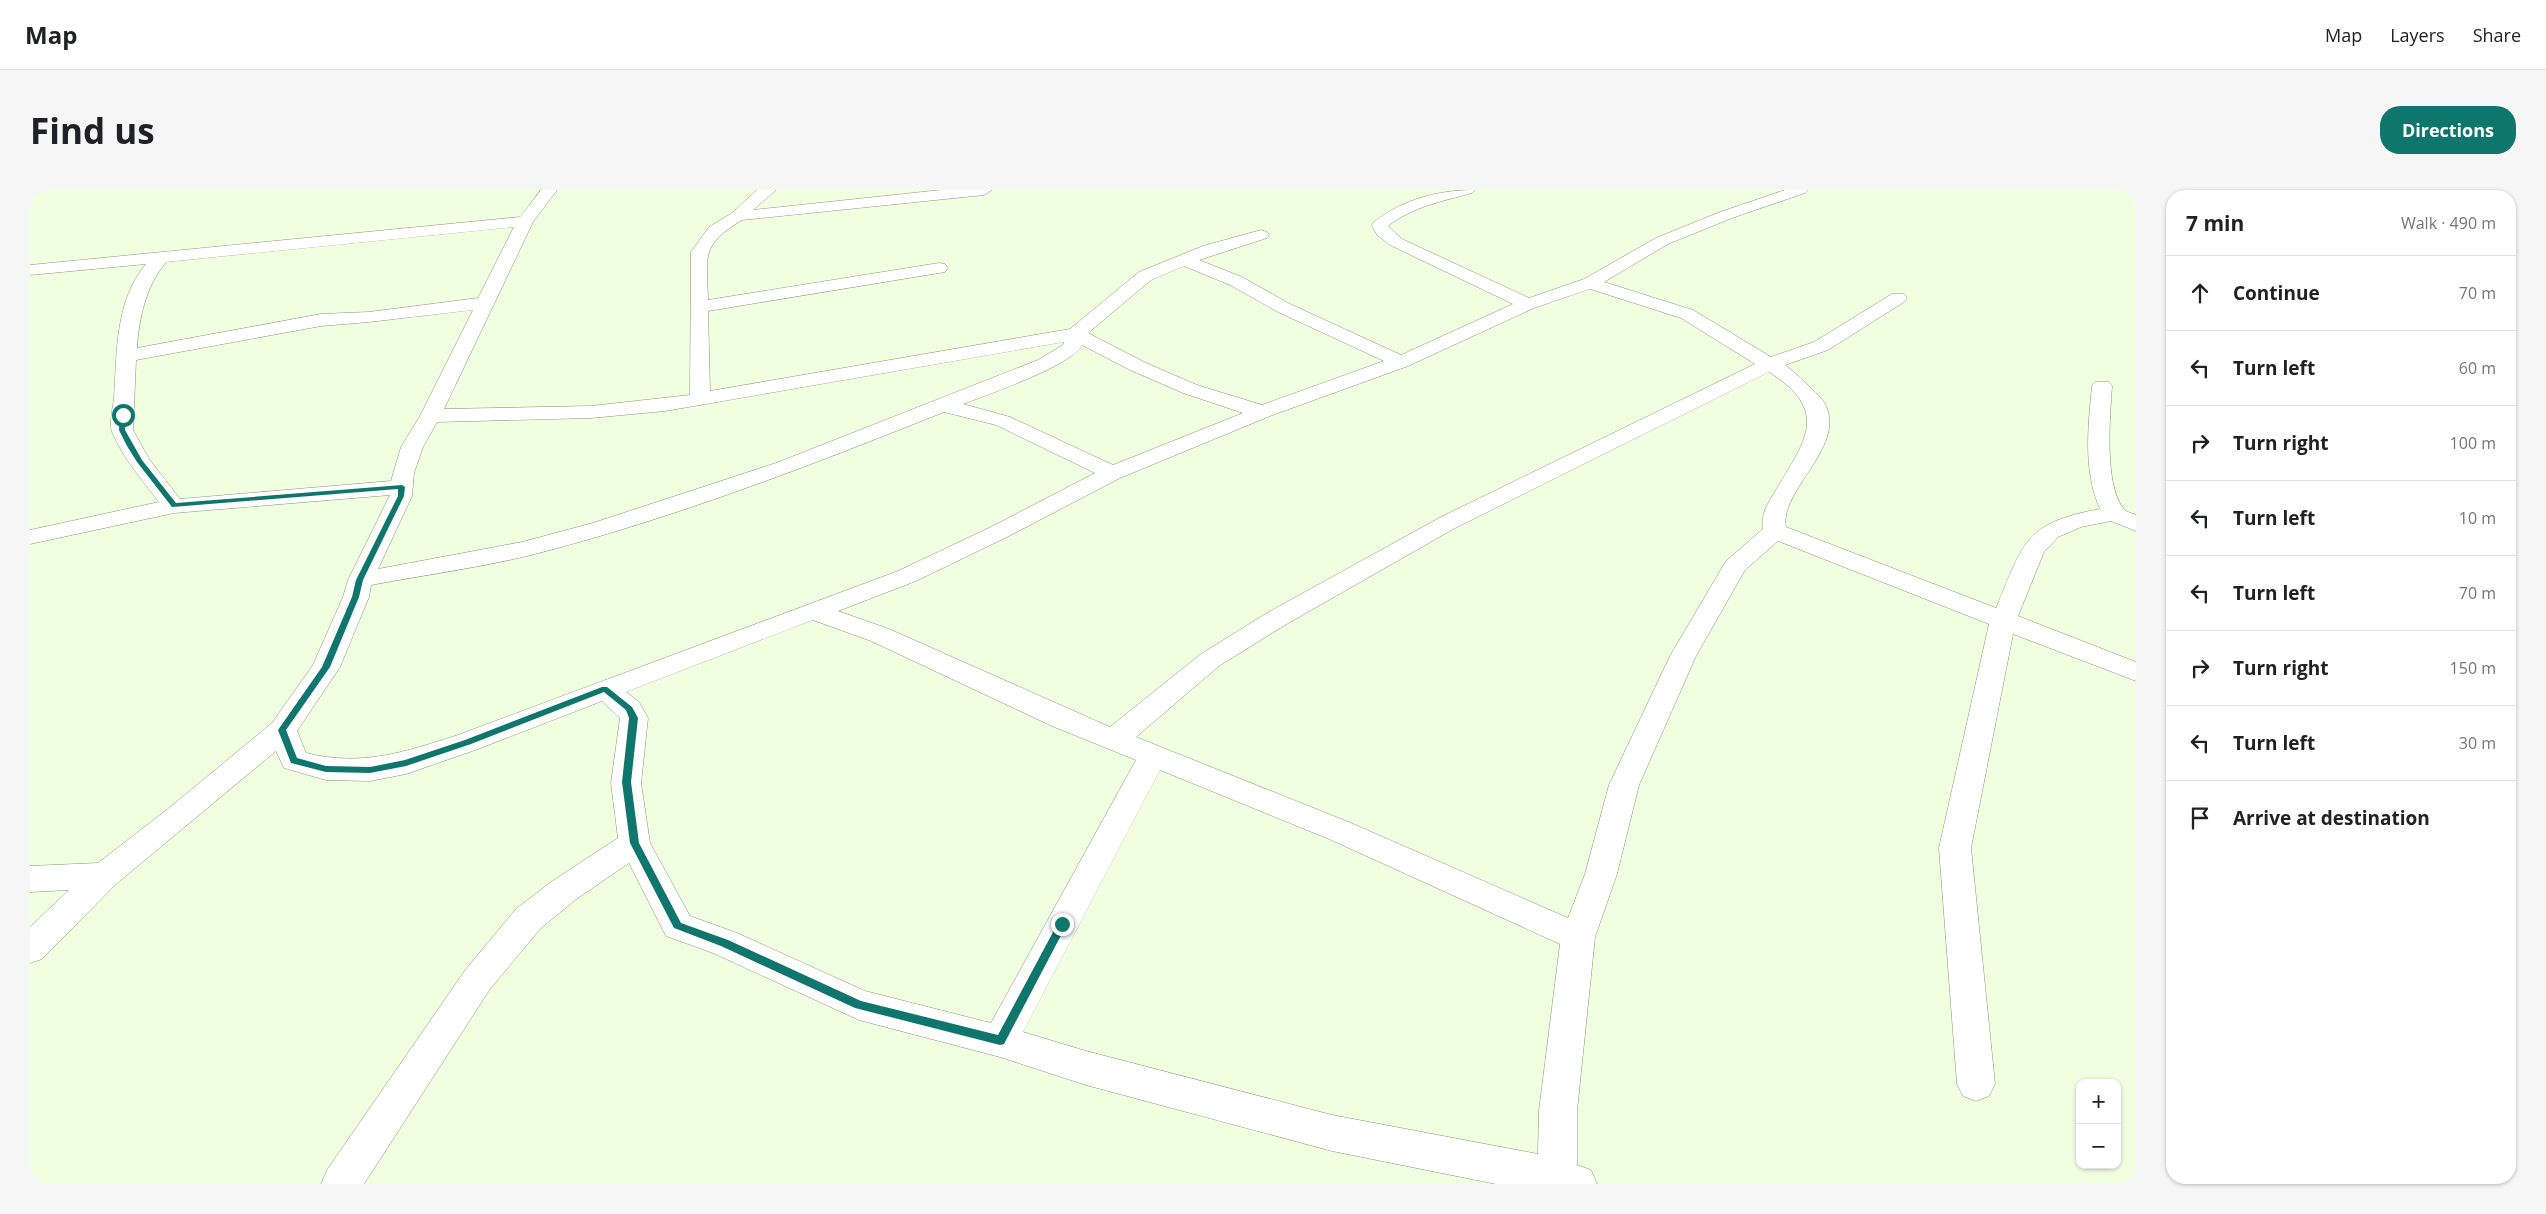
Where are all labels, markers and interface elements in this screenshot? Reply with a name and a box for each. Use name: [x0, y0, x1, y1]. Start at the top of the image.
text: Map: [25, 18, 77, 51]
text: Map: [2325, 23, 2362, 47]
text: Layers: [2390, 23, 2445, 47]
text: Share: [2473, 23, 2521, 47]
button: Directions: [2380, 106, 2516, 154]
text: Find us: [30, 107, 155, 154]
text: 7 min: [2186, 209, 2244, 237]
text: Walk · 490 m: [2401, 212, 2496, 234]
icon: ahead: [2186, 279, 2214, 307]
text: Continue: [2233, 280, 2320, 306]
text: 70 m: [2459, 282, 2496, 304]
icon: left: [2186, 354, 2214, 382]
text: Turn left: [2233, 355, 2315, 381]
text: 60 m: [2459, 357, 2496, 379]
route start: [112, 404, 135, 427]
icon: right: [2186, 429, 2214, 457]
text: Turn right: [2233, 430, 2328, 456]
text: 100 m: [2450, 432, 2496, 454]
icon: left: [2186, 504, 2214, 532]
text: Turn left: [2233, 505, 2315, 531]
text: 10 m: [2459, 507, 2496, 529]
icon: left: [2186, 579, 2214, 607]
text: Turn left: [2233, 580, 2315, 606]
text: 70 m: [2459, 582, 2496, 604]
icon: right: [2186, 654, 2214, 682]
text: Turn right: [2233, 655, 2328, 681]
text: 150 m: [2450, 657, 2496, 679]
icon: left: [2186, 729, 2214, 757]
text: Turn left: [2233, 730, 2315, 756]
text: 30 m: [2459, 732, 2496, 754]
icon: arrive: [2186, 804, 2214, 832]
text: Arrive at destination: [2233, 805, 2430, 831]
route end: [1051, 913, 1074, 936]
map controls: [2076, 1079, 2121, 1169]
button: +: [2076, 1079, 2121, 1124]
button: −: [2076, 1124, 2121, 1169]

